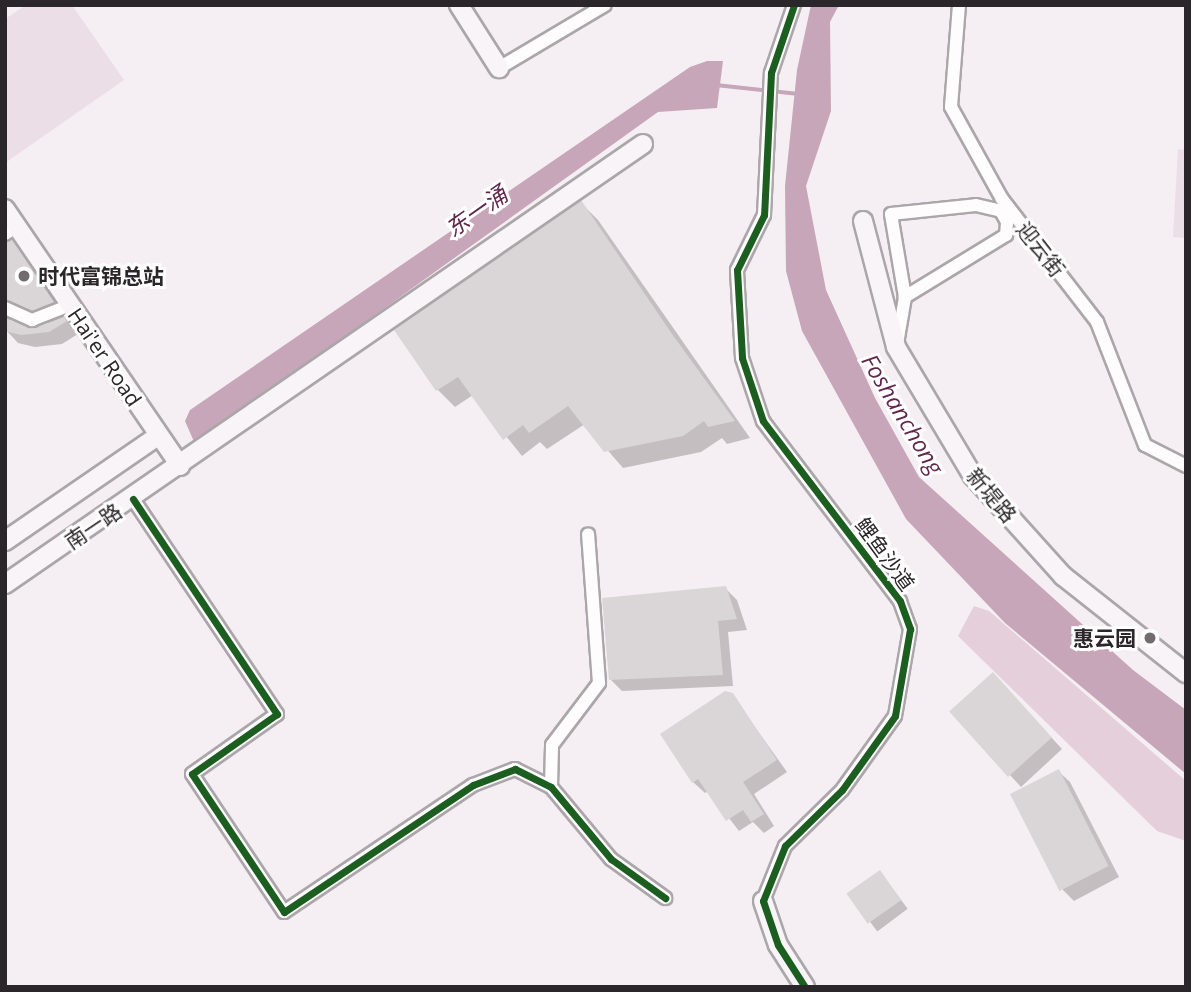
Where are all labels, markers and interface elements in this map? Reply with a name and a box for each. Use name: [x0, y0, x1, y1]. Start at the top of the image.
water label: 东一涌: [440, 180, 512, 242]
street label: 迎云街: [1012, 216, 1070, 282]
place label: 时代富锦总站: [38, 263, 164, 289]
marker: 时代富锦总站: [16, 268, 32, 284]
street label: Hai'er Road: [63, 303, 147, 411]
water label: Foshanchong: [856, 349, 950, 479]
street label: 新堤路: [962, 463, 1022, 527]
street label: 南一路: [60, 498, 126, 554]
street label: 鲤鱼沙道: [850, 513, 920, 595]
place label: 惠云园: [1073, 625, 1136, 651]
marker: 惠云园: [1142, 630, 1158, 646]

